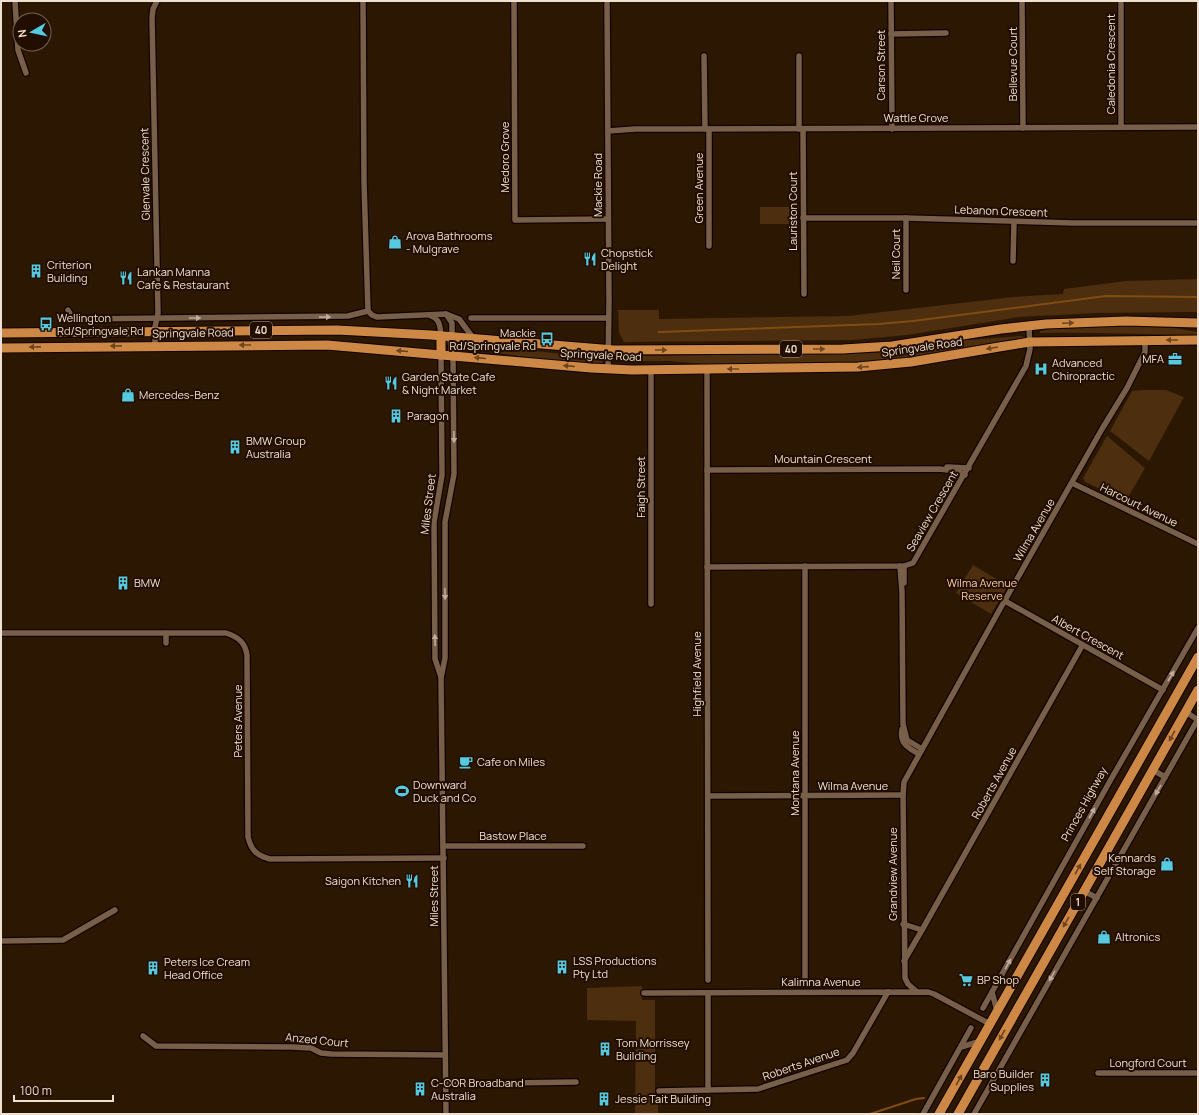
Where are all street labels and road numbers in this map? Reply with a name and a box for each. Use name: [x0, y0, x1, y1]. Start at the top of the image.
street label: Caledonia Crescent: [1103, 14, 1118, 114]
street label: Bellevue Court: [1005, 27, 1020, 101]
street label: Carson Street: [873, 29, 888, 101]
street label: Wattle Grove: [884, 110, 949, 125]
street label: Medoro Grove: [497, 121, 512, 192]
street label: Glenvale Crescent: [136, 128, 153, 221]
street label: Green Avenue: [691, 152, 706, 223]
street label: Mackie Road: [590, 153, 605, 217]
street label: Lauriston Court: [785, 171, 800, 251]
street label: Lebanon Crescent: [954, 201, 1048, 220]
street label: Neil Court: [888, 229, 903, 279]
road number: 40: [250, 322, 272, 338]
street label: Springvale Road: [152, 324, 234, 341]
street label: Springvale Road: [881, 333, 963, 360]
road number: 40: [780, 341, 802, 357]
street label: Springvale Road: [560, 345, 642, 364]
street label: Mountain Crescent: [774, 451, 872, 466]
street label: Faigh Street: [633, 456, 648, 518]
street label: Seaview Crescent: [902, 468, 961, 554]
street label: Miles Street: [416, 473, 439, 535]
street label: Harcourt Avenue: [1098, 479, 1181, 530]
street label: Wilma Avenue: [1009, 495, 1058, 564]
street label: Albert Crescent: [1050, 611, 1127, 663]
street label: Highfield Avenue: [689, 631, 704, 717]
street label: Peters Avenue: [230, 684, 245, 758]
street label: Montana Avenue: [787, 730, 802, 816]
street label: Roberts Avenue: [968, 743, 1020, 822]
street label: Princes Highway: [1057, 764, 1110, 844]
street label: Wilma Avenue: [818, 778, 889, 793]
street label: Grandview Avenue: [885, 827, 900, 921]
street label: Bastow Place: [479, 828, 547, 843]
street label: Miles Street: [426, 865, 441, 927]
road number: 1: [1071, 894, 1085, 910]
street label: Kalimna Avenue: [781, 974, 861, 989]
street label: Anzed Court: [285, 1029, 349, 1050]
street label: Roberts Avenue: [760, 1043, 842, 1084]
street label: Longford Court: [1109, 1055, 1187, 1070]

